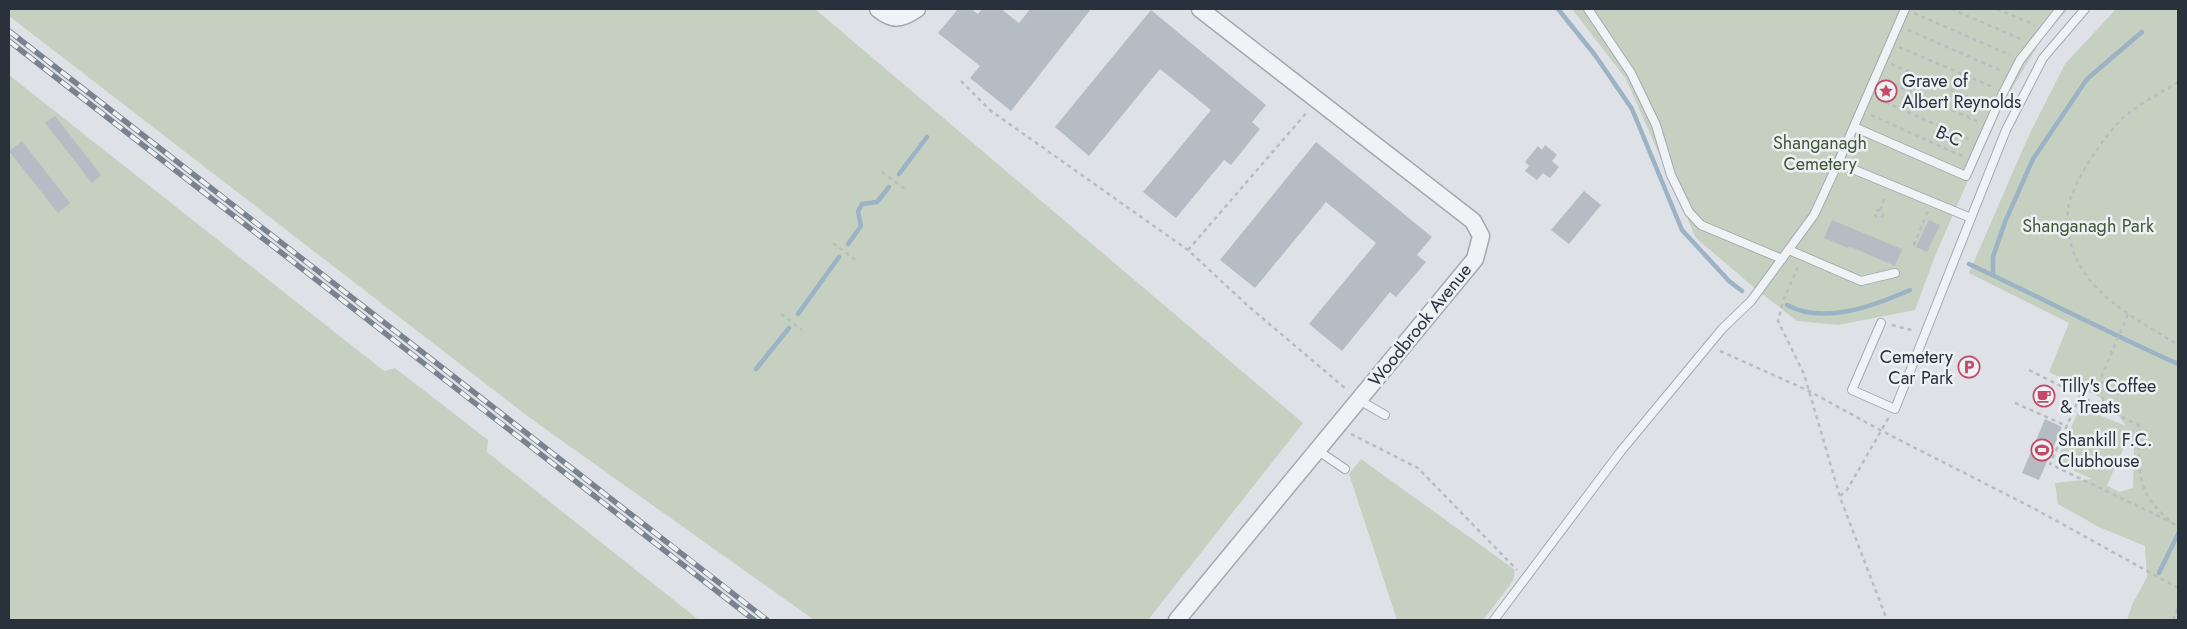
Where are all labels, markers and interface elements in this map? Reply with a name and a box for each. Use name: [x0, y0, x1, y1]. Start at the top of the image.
place label: Grave of Albert Reynolds: [1902, 68, 2021, 115]
place icon: Grave of Albert Reynolds: [1874, 79, 1898, 103]
street label: B-C: [1932, 119, 1966, 153]
park label: Shanganagh Cemetery: [1773, 130, 1867, 177]
park label: Shanganagh Park: [2022, 213, 2154, 239]
street label: Woodbrook Avenue: [1362, 258, 1478, 392]
place label: Cemetery Car Park: [1880, 344, 1953, 391]
parking icon: Cemetery Car Park: [1957, 355, 1981, 379]
place label: Tilly's Coffee & Treats: [2060, 373, 2156, 420]
cafe icon: Tilly's Coffee & Treats: [2032, 384, 2056, 408]
place label: Shankill F.C. Clubhouse: [2058, 427, 2152, 474]
sports icon: Shankill F.C. Clubhouse: [2030, 438, 2054, 462]

